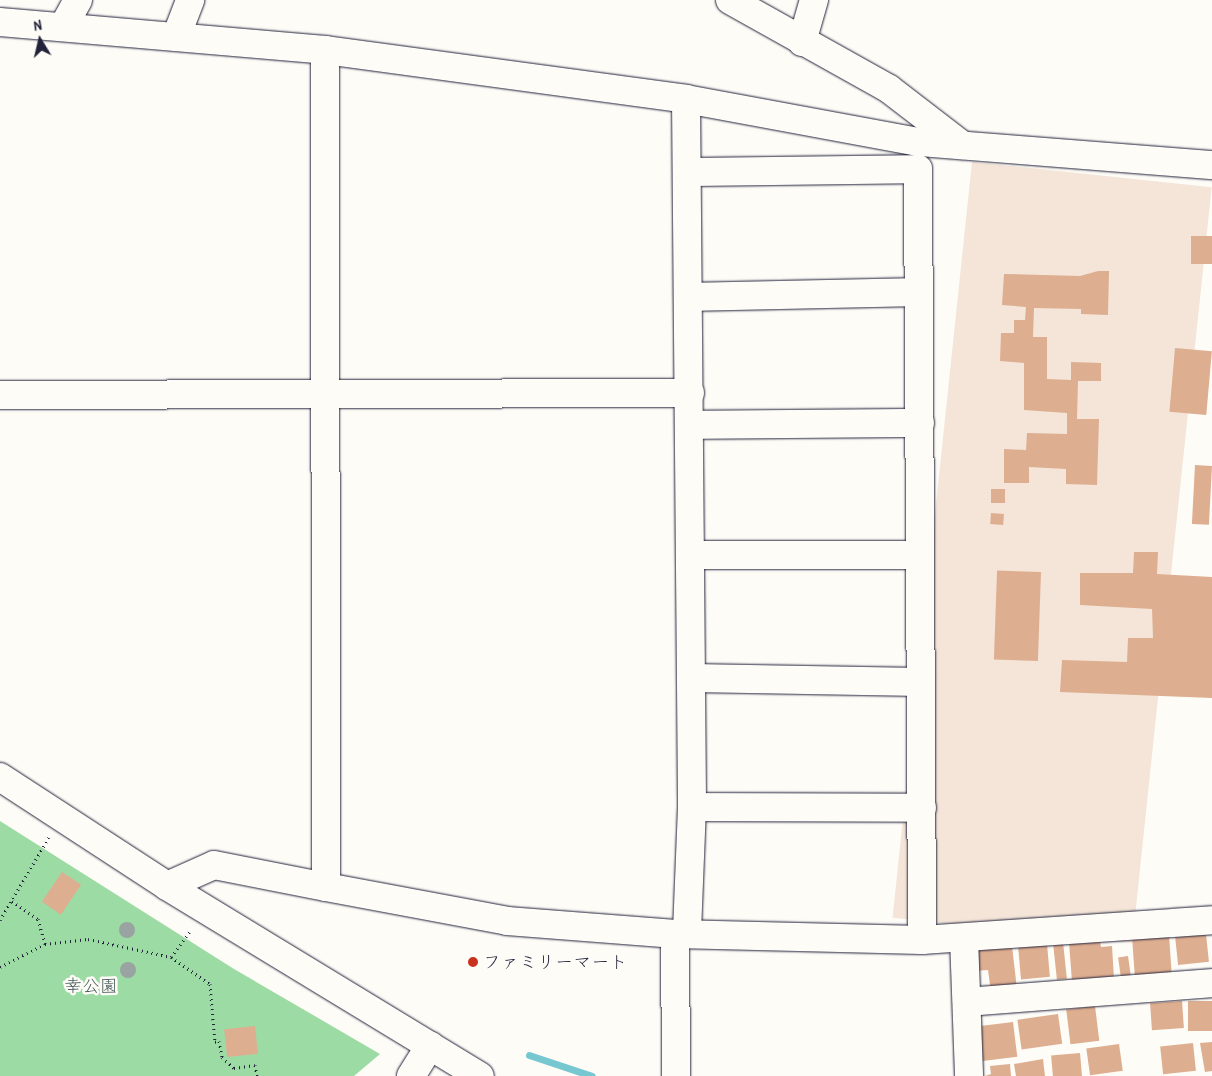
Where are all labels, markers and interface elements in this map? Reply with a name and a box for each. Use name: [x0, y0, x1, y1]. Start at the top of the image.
north arrow: [15, 15, 65, 65]
text: N: [32, 15, 43, 35]
place label: ファミリーマート: [483, 951, 627, 973]
marker: ファミリーマート: [467, 956, 479, 968]
park label: 幸公園: [64, 975, 118, 997]

